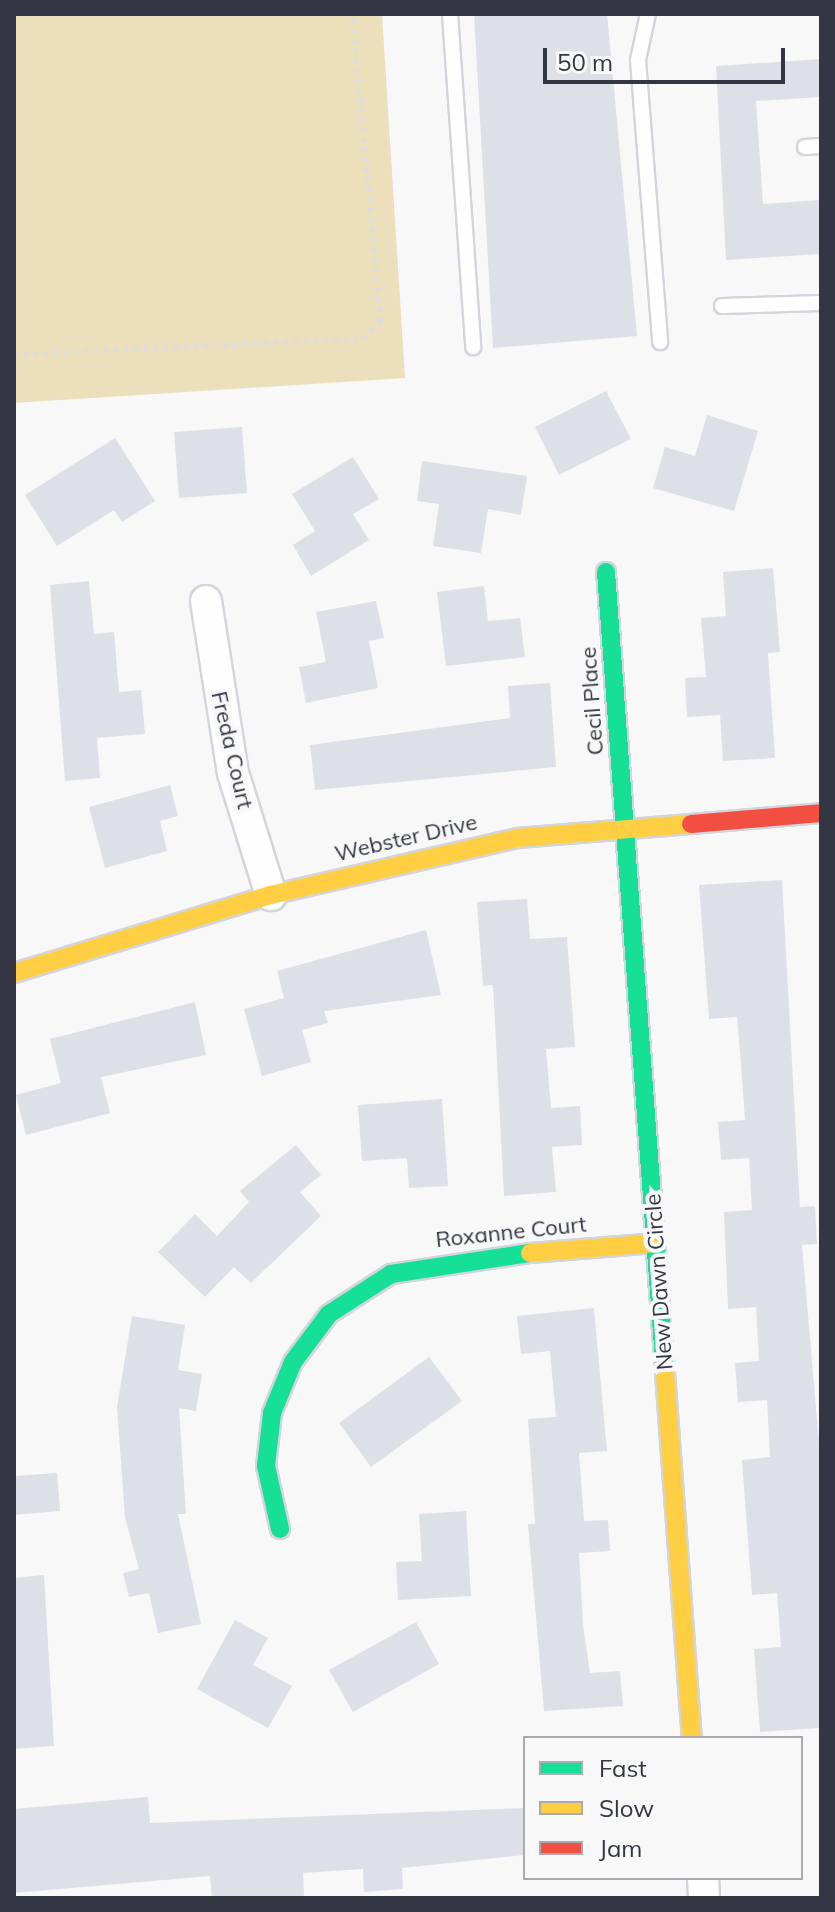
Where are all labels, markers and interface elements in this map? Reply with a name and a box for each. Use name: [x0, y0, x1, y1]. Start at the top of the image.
scale bar: [547, 32, 789, 82]
text: 50 m: [557, 47, 613, 77]
street label: Cecil Place: [575, 646, 609, 756]
street label: Freda Court: [206, 689, 258, 811]
street label: Webster Drive: [332, 809, 480, 867]
street label: New Dawn Circle: [640, 1193, 678, 1371]
street label: Roxanne Court: [434, 1211, 588, 1253]
legend: [523, 1736, 803, 1880]
text: Fast: [599, 1753, 647, 1783]
text: Slow: [599, 1793, 654, 1823]
text: Jam: [599, 1833, 642, 1863]

